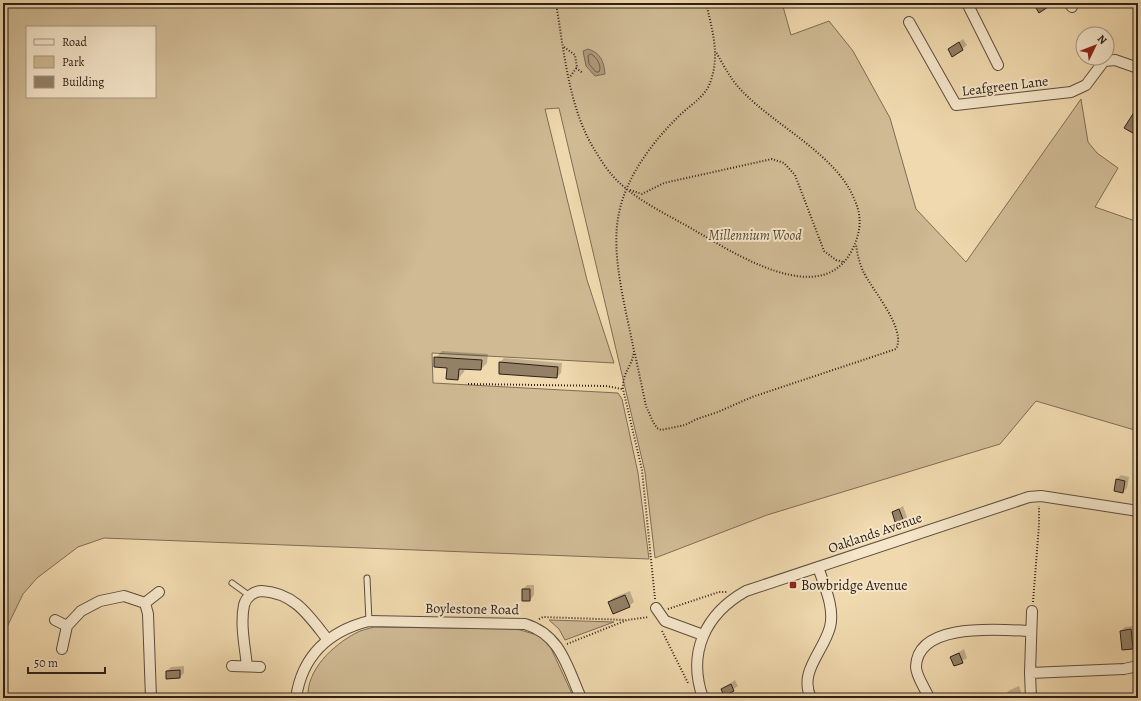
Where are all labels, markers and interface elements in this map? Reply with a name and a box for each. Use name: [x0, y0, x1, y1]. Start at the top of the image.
legend: [26, 26, 156, 98]
north arrow: [1075, 26, 1115, 66]
text: N: [1094, 31, 1110, 48]
text: Road: [62, 34, 88, 50]
text: Park: [62, 54, 85, 70]
street label: Leafgreen Lane: [961, 71, 1049, 101]
text: Building: [62, 74, 104, 90]
park label: Millennium Wood: [708, 226, 802, 245]
street label: Oaklands Avenue: [825, 508, 925, 558]
place label: Bowbridge Avenue: [801, 576, 908, 595]
marker: Bowbridge Avenue: [788, 580, 798, 590]
street label: Boylestone Road: [425, 599, 520, 619]
scale bar: [28, 649, 105, 675]
text: 50 m: [34, 655, 58, 671]

